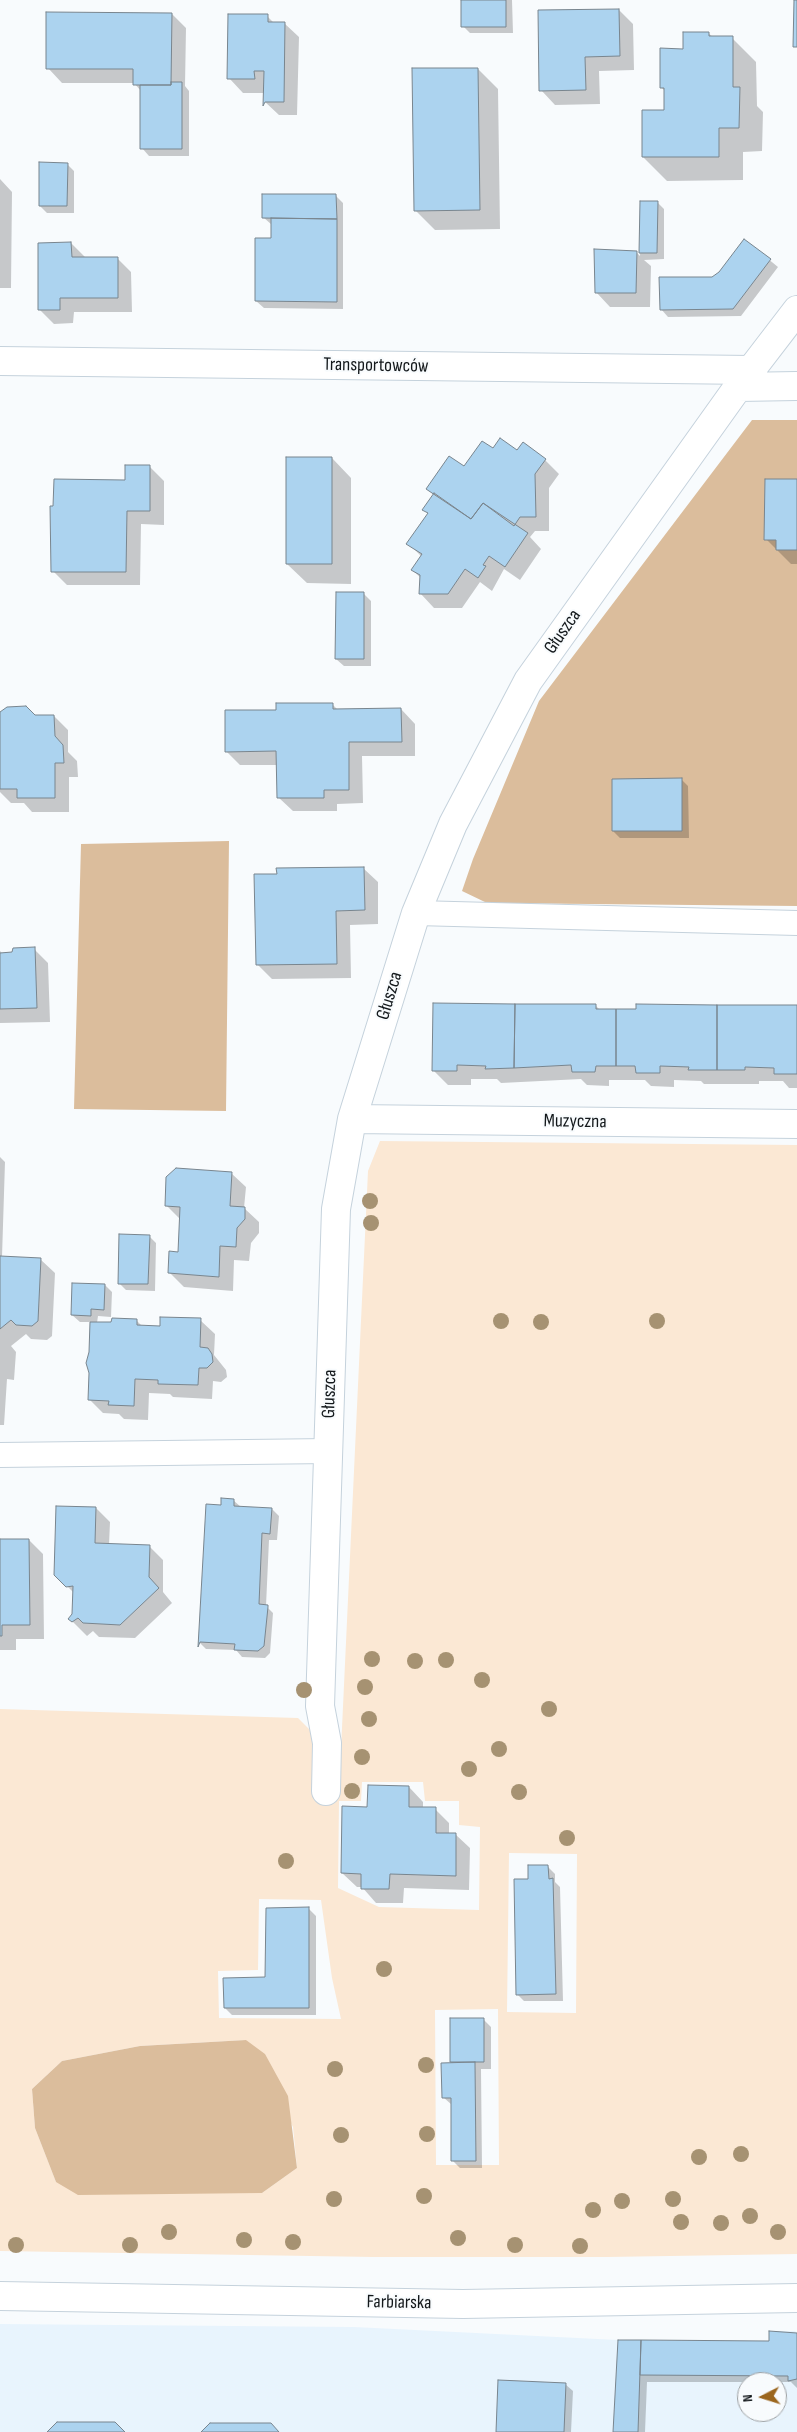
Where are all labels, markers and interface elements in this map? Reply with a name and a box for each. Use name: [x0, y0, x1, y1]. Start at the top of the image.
street label: Transportowców: [323, 354, 429, 378]
street label: Głuszca: [540, 605, 586, 659]
street label: Głuszca: [372, 969, 408, 1023]
street label: Muzyczna: [543, 1110, 607, 1134]
street label: Głuszca: [318, 1369, 342, 1419]
street label: Farbiarska: [366, 2291, 432, 2315]
north arrow: [737, 2372, 787, 2422]
text: N: [739, 2394, 756, 2403]

